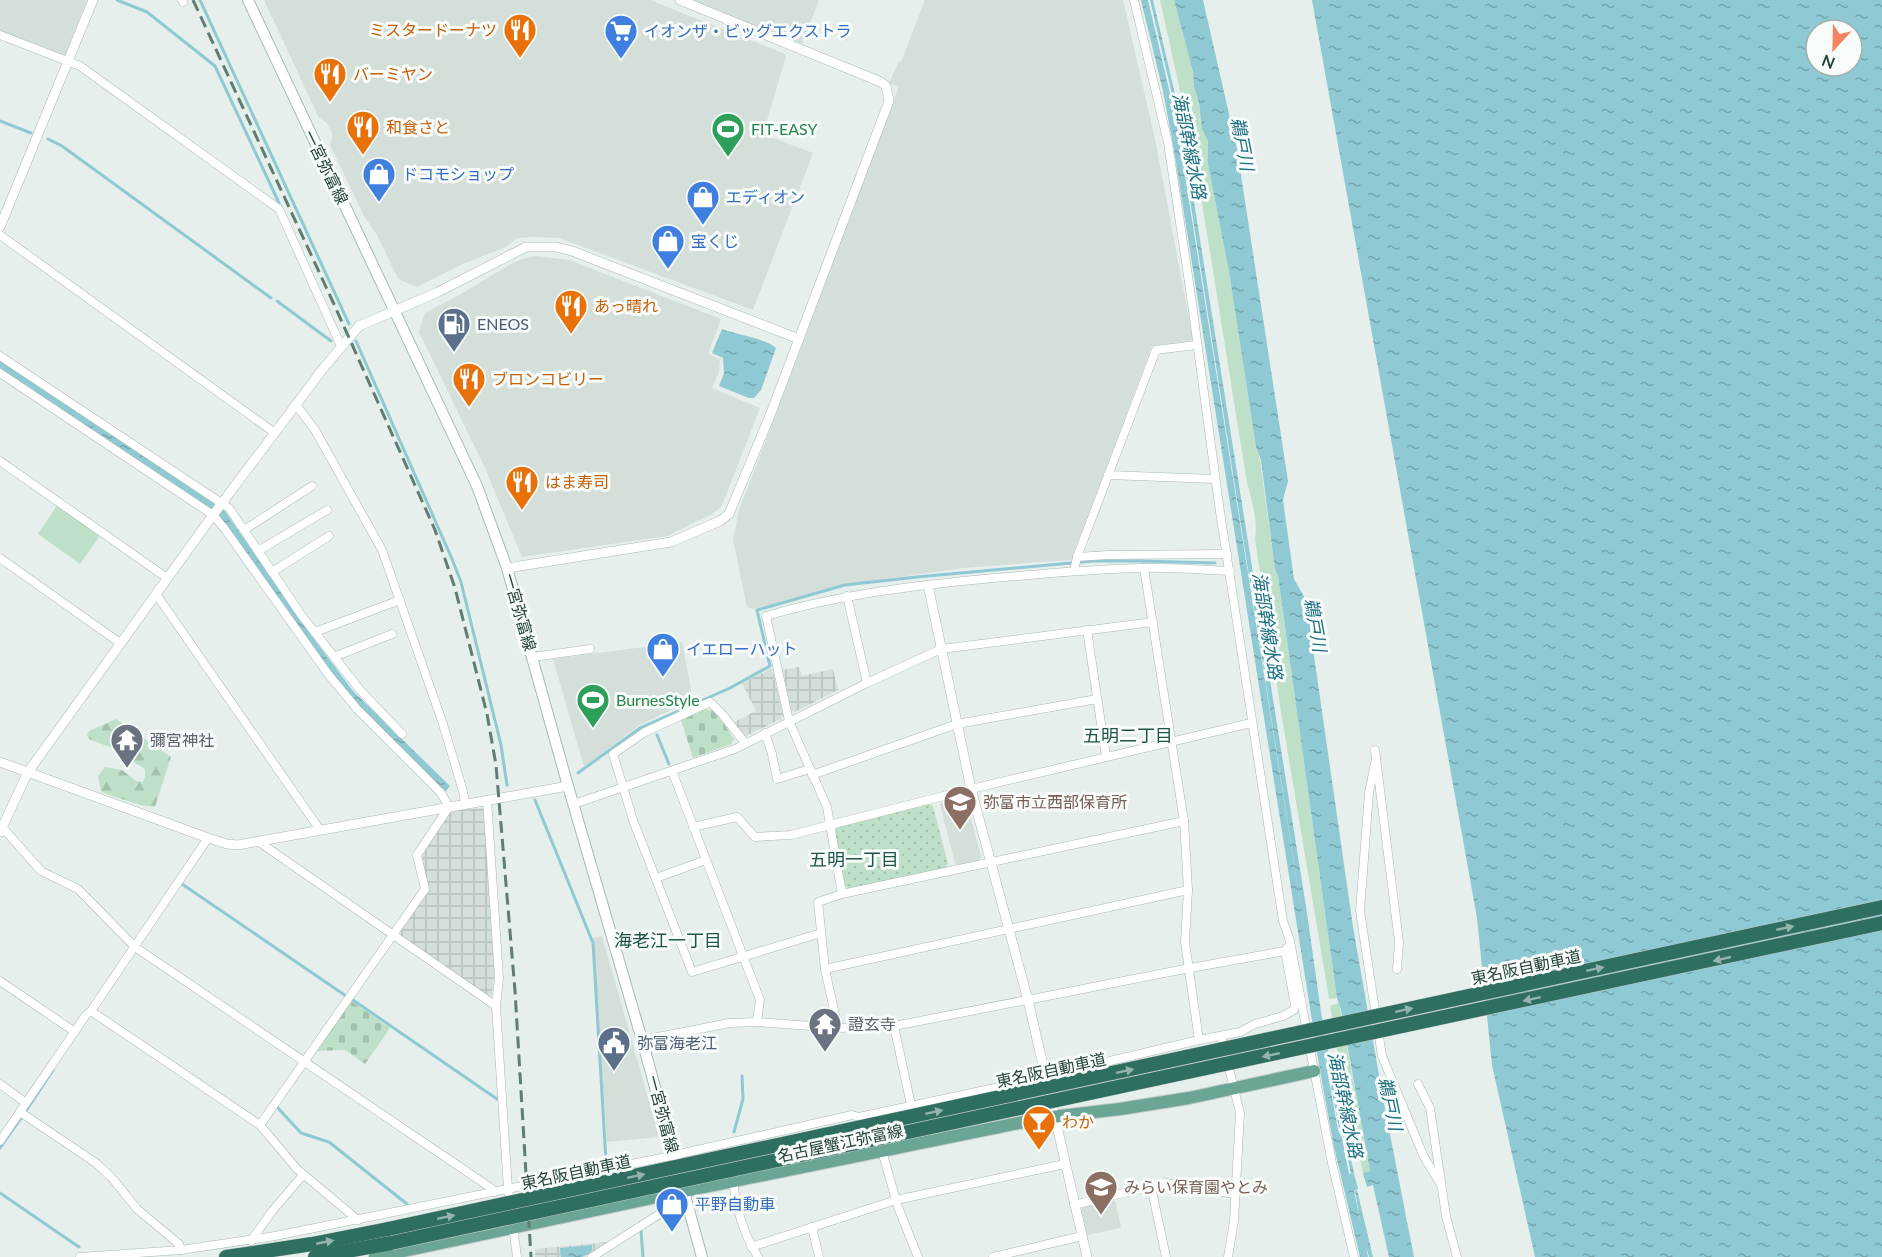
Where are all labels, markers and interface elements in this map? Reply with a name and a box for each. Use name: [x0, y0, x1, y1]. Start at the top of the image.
restaurant icon: ミスタードーナツ: [502, 12, 538, 59]
supermarket icon: イオンザ・ビッグエクストラ: [603, 13, 639, 60]
north arrow: [1804, 18, 1864, 78]
place label: ミスタードーナツ: [369, 20, 497, 39]
place label: イオンザ・ビッグエクストラ: [644, 21, 852, 40]
text: N: [1819, 51, 1837, 73]
restaurant icon: バーミヤン: [312, 56, 348, 103]
place label: バーミヤン: [353, 64, 433, 83]
water label: 海部幹線水路: [1169, 91, 1211, 203]
restaurant icon: 和食さと: [345, 109, 381, 156]
sports icon: FIT-EASY: [710, 111, 746, 158]
water label: 鵜戸川: [1227, 115, 1259, 174]
place label: 和食さと: [386, 117, 450, 136]
place label: FIT-EASY: [751, 119, 817, 138]
street label: 一宮弥富線: [300, 127, 353, 207]
shop icon: ドコモショップ: [361, 156, 397, 203]
place label: ドコモショップ: [402, 164, 514, 183]
shop icon: エディオン: [685, 179, 721, 226]
place label: エディオン: [726, 187, 805, 206]
shop icon: 宝くじ: [650, 223, 686, 270]
place label: 宝くじ: [691, 231, 739, 250]
restaurant icon: あっ晴れ: [553, 288, 589, 335]
place label: あっ晴れ: [594, 296, 658, 315]
fuel station icon: ENEOS: [436, 306, 472, 353]
place label: ENEOS: [477, 314, 529, 333]
restaurant icon: ブロンコビリー: [451, 361, 487, 408]
place label: ブロンコビリー: [492, 369, 604, 388]
restaurant icon: はま寿司: [504, 464, 540, 511]
place label: はま寿司: [545, 472, 609, 491]
street label: 一宮弥富線: [500, 571, 541, 653]
water label: 海部幹線水路: [1249, 571, 1288, 683]
water label: 鵜戸川: [1300, 596, 1332, 655]
shop icon: イエローハット: [645, 631, 681, 678]
place label: イエローハット: [686, 639, 798, 658]
sports icon: BurnesStyle: [575, 682, 611, 729]
place label: BurnesStyle: [616, 690, 700, 709]
temple icon: 彌宮神社: [109, 722, 145, 769]
district label: 五明二丁目: [1083, 724, 1173, 746]
place label: 彌宮神社: [150, 730, 214, 749]
school or university icon: 弥富市立西部保育所: [942, 784, 978, 831]
place label: 弥富市立西部保育所: [983, 792, 1127, 811]
district label: 五明一丁目: [809, 848, 899, 870]
one-way arrow: [1776, 923, 1795, 932]
district label: 海老江一丁目: [614, 929, 722, 951]
street label: 東名阪自動車道: [1469, 946, 1583, 987]
one-way arrow: [1713, 954, 1732, 964]
one-way arrow: [1585, 964, 1604, 973]
one-way arrow: [1522, 995, 1541, 1005]
one-way arrow: [1395, 1005, 1414, 1014]
temple icon: 證玄寺: [807, 1006, 843, 1053]
place label: 證玄寺: [848, 1014, 896, 1033]
public building icon: 弥富海老江: [596, 1025, 632, 1072]
place label: 弥富海老江: [637, 1033, 717, 1052]
street label: 東名阪自動車道: [994, 1049, 1108, 1090]
one-way arrow: [1262, 1050, 1281, 1060]
water label: 海部幹線水路: [1324, 1050, 1368, 1162]
one-way arrow: [1115, 1065, 1134, 1075]
street label: 一宮弥富線: [644, 1073, 683, 1155]
water label: 鵜戸川: [1375, 1075, 1408, 1134]
bar icon: わか: [1021, 1104, 1057, 1151]
one-way arrow: [925, 1107, 944, 1116]
place label: わか: [1062, 1112, 1094, 1131]
street label: 名古屋蟹江弥富線: [775, 1120, 904, 1165]
street label: 東名阪自動車道: [519, 1151, 633, 1192]
school or university icon: みらい保育園やとみ: [1083, 1169, 1119, 1216]
one-way arrow: [627, 1171, 645, 1181]
place label: みらい保育園やとみ: [1124, 1177, 1268, 1196]
shop icon: 平野自動車: [654, 1186, 690, 1233]
place label: 平野自動車: [695, 1194, 775, 1213]
one-way arrow: [436, 1212, 455, 1221]
one-way arrow: [316, 1237, 335, 1246]

